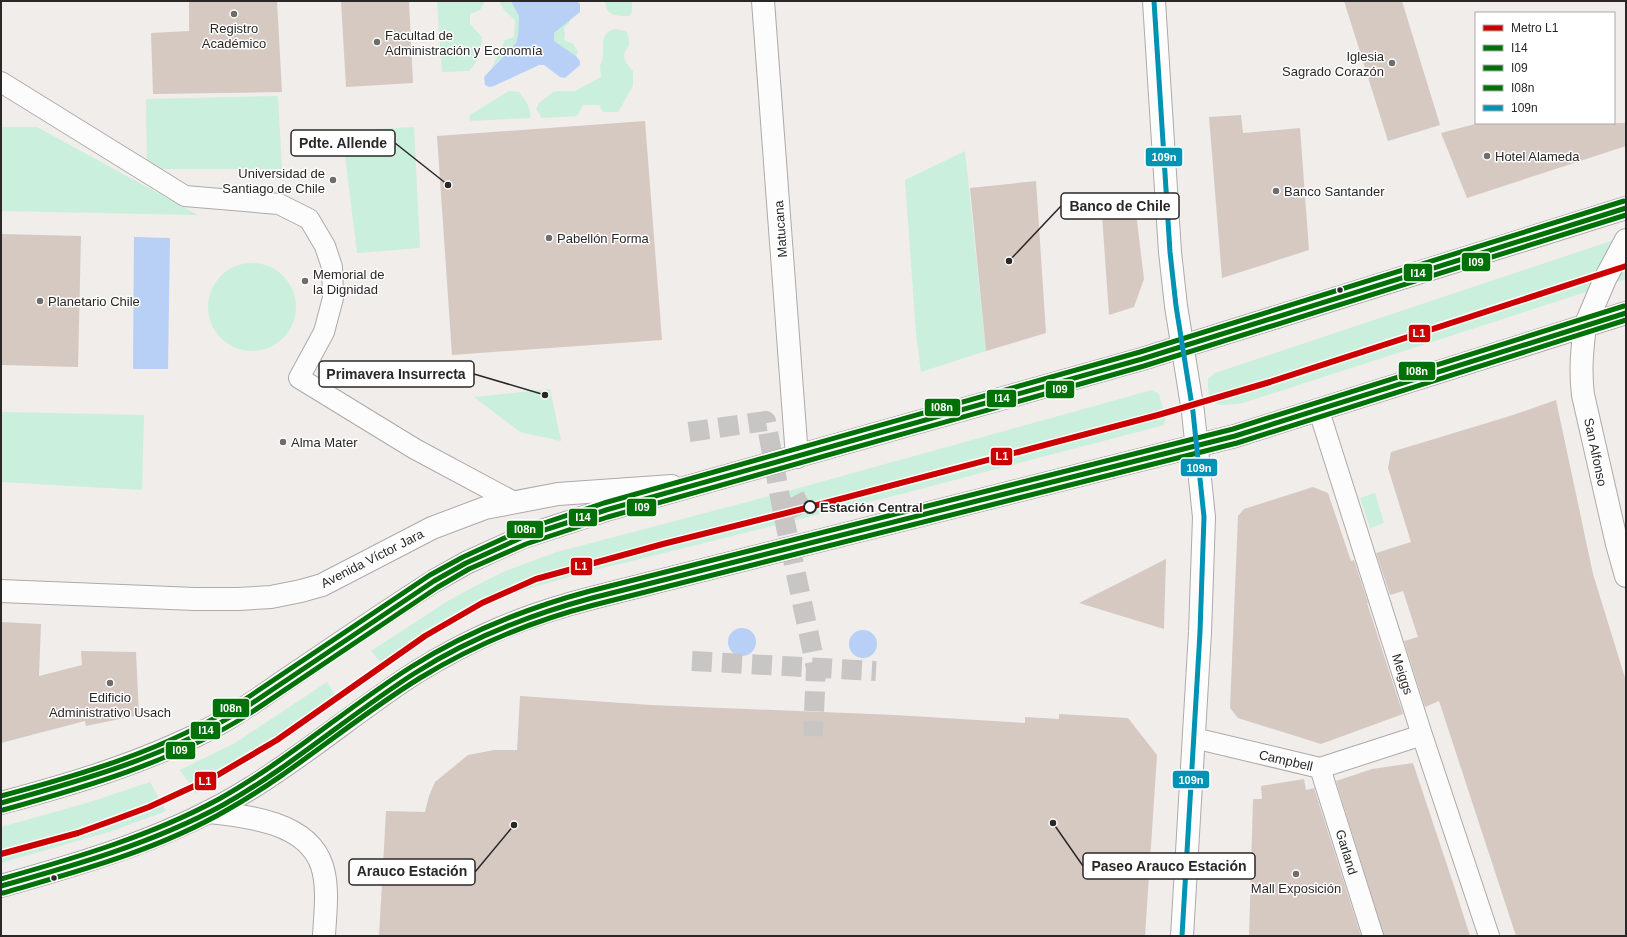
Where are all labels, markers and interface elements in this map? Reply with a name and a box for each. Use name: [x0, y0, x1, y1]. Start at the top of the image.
marker: Registro Académico: [229, 9, 239, 19]
legend: [1475, 12, 1615, 124]
place label: Registro Académico: [202, 21, 266, 51]
text: Metro L1: [1511, 21, 1559, 35]
place label: Facultad de Administración y Economía: [385, 28, 543, 58]
marker: Facultad de Administración y Economía: [372, 37, 382, 47]
text: I14: [1511, 41, 1528, 55]
place label: Iglesia Sagrado Corazón: [1282, 49, 1385, 79]
marker: Iglesia Sagrado Corazón: [1387, 58, 1397, 68]
text: I09: [1511, 61, 1528, 75]
text: I08n: [1511, 81, 1534, 95]
text: 109n: [1511, 101, 1538, 115]
callout: Pdte. Allende: [291, 130, 395, 156]
text: Pdte. Allende: [299, 135, 387, 151]
line badge: 109n: [1145, 147, 1183, 167]
place label: Hotel Alameda: [1495, 149, 1580, 164]
text: 109n: [1151, 151, 1177, 163]
marker: Hotel Alameda: [1482, 151, 1492, 161]
place label: Universidad de Santiago de Chile: [222, 166, 325, 196]
marker: Universidad de Santiago de Chile: [328, 175, 338, 185]
place label: Banco Santander: [1284, 184, 1385, 199]
marker: Banco Santander: [1271, 186, 1281, 196]
callout: Banco de Chile: [1061, 193, 1179, 219]
text: Banco de Chile: [1069, 198, 1171, 214]
street label: Matucana: [771, 199, 790, 258]
place label: Pabellón Forma: [557, 231, 650, 246]
marker: Pabellón Forma: [544, 233, 554, 243]
line badge: I09: [1461, 252, 1491, 272]
text: I09: [1468, 256, 1484, 268]
line badge: I14: [1403, 263, 1433, 282]
place label: Memorial de la Dignidad: [313, 267, 385, 297]
text: I14: [1410, 267, 1427, 279]
marker: Memorial de la Dignidad: [300, 276, 310, 286]
unlabelled marker: [1335, 285, 1345, 295]
place label: Planetario Chile: [48, 294, 140, 309]
marker: Planetario Chile: [35, 296, 45, 306]
line badge: L1: [1408, 324, 1431, 343]
text: L1: [1413, 327, 1425, 339]
callout: Primavera Insurrecta: [319, 361, 474, 387]
line badge: I08n: [1398, 361, 1436, 381]
text: I08n: [1406, 365, 1428, 377]
text: Primavera Insurrecta: [326, 366, 466, 382]
line badge: I09: [1045, 380, 1075, 399]
text: I09: [1052, 383, 1068, 395]
line badge: I14: [986, 389, 1017, 408]
text: I14: [994, 392, 1011, 404]
line badge: I08n: [924, 398, 961, 417]
text: I08n: [931, 401, 953, 413]
street label: San Alfonso: [1581, 417, 1610, 488]
place label: Alma Mater: [291, 435, 358, 450]
marker: Alma Mater: [278, 437, 288, 447]
line badge: L1: [990, 447, 1013, 466]
text: L1: [996, 450, 1008, 462]
line badge: 109n: [1180, 458, 1218, 477]
text: 109n: [1186, 462, 1212, 474]
line badge: I09: [626, 498, 657, 517]
marker: Estación Central: [803, 500, 817, 514]
place label: Estación Central: [820, 500, 923, 515]
text: I09: [634, 501, 650, 513]
line badge: I14: [568, 508, 598, 527]
text: I14: [575, 511, 592, 523]
line badge: I08n: [506, 520, 544, 539]
text: I08n: [514, 523, 536, 535]
street label: Avenida Víctor Jara: [318, 526, 427, 591]
line badge: L1: [570, 557, 593, 576]
text: L1: [575, 560, 587, 572]
street label: Meiggs: [1389, 652, 1416, 697]
marker: Edificio Administrativo Usach: [105, 678, 115, 688]
place label: Edificio Administrativo Usach: [49, 690, 171, 720]
line badge: I08n: [212, 698, 250, 718]
text: I08n: [220, 702, 242, 714]
line badge: I14: [190, 721, 221, 740]
text: I14: [198, 724, 215, 736]
line badge: I09: [165, 741, 196, 760]
text: I09: [172, 744, 188, 756]
street label: Campbell: [1257, 747, 1314, 774]
line badge: 109n: [1172, 770, 1210, 789]
line badge: L1: [194, 771, 217, 791]
text: 109n: [1178, 774, 1204, 786]
text: L1: [199, 775, 211, 787]
street label: Garland: [1333, 828, 1360, 876]
callout: Paseo Arauco Estación: [1083, 853, 1255, 879]
text: Paseo Arauco Estación: [1091, 858, 1247, 874]
callout: Arauco Estación: [349, 859, 475, 885]
text: Arauco Estación: [357, 863, 467, 879]
marker: Mall Exposición: [1291, 869, 1301, 879]
unlabelled marker: [49, 873, 59, 883]
place label: Mall Exposición: [1251, 881, 1341, 896]

